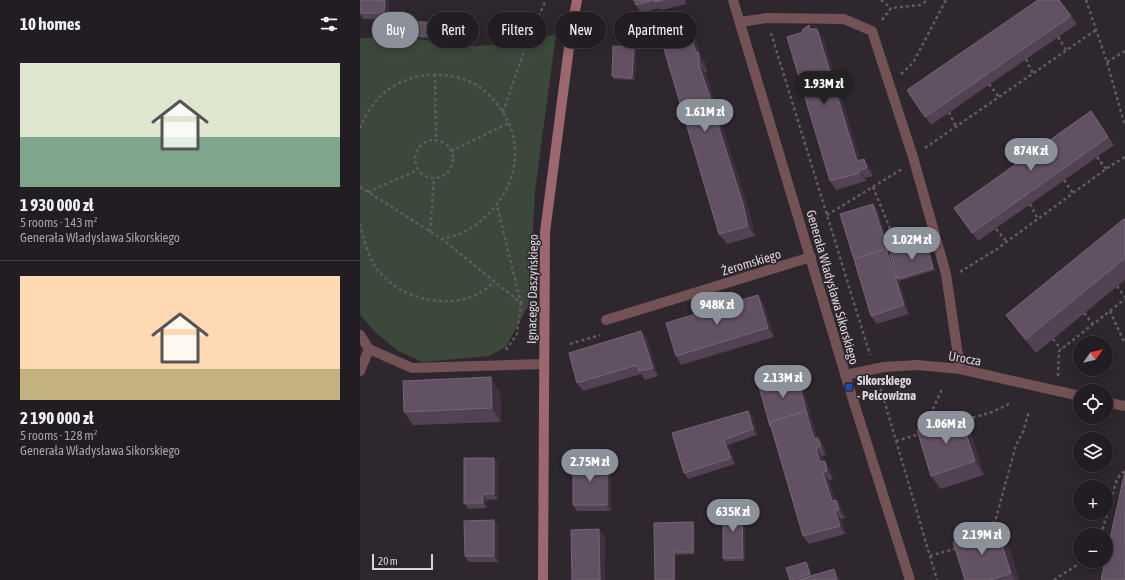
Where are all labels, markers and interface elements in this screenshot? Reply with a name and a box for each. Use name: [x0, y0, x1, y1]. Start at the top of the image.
chip: Buy: [372, 12, 419, 48]
chip: Rent: [427, 12, 479, 48]
chip: Filters: [487, 12, 547, 48]
chip: New: [555, 12, 606, 48]
chip: Apartment: [614, 12, 697, 48]
icon: filters: [318, 13, 340, 35]
text: 10 homes: [20, 14, 81, 34]
pin: 1.93M zł: [783, 71, 865, 105]
text: 1.93M zł: [804, 76, 844, 91]
icon: home: [144, 89, 216, 161]
pin: 1.61M zł: [664, 99, 746, 133]
text: 1.61M zł: [685, 104, 725, 119]
pin: 874K zł: [994, 138, 1068, 172]
text: 874K zł: [1014, 143, 1048, 158]
text: 1 930 000 zł: [20, 195, 94, 215]
street label: Generała Władysława Sikorskiego: [803, 208, 862, 366]
text: 5 rooms · 143 m²: [20, 215, 97, 230]
pin: 1.02M zł: [871, 227, 953, 261]
text: Generała Władysława Sikorskiego: [20, 230, 180, 245]
text: 1.02M zł: [892, 232, 932, 247]
street label: Ignacego Daszyńskiego: [524, 234, 541, 344]
street label: Żeromskiego: [720, 246, 783, 279]
pin: 948K zł: [680, 292, 754, 326]
text: 948K zł: [700, 297, 734, 312]
icon: home: [144, 302, 216, 374]
north arrow: [1073, 336, 1113, 376]
map controls: [1073, 336, 1113, 568]
street label: Urocza: [947, 348, 983, 369]
pin: 2.13M zł: [742, 365, 824, 399]
text: 2.13M zł: [763, 370, 803, 385]
place label: Sikorskiego - Pelcowizna: [857, 373, 916, 403]
marker: Sikorskiego - Pelcowizna: [844, 382, 854, 392]
button: locate: [1073, 384, 1113, 424]
text: 2 190 000 zł: [20, 408, 94, 428]
pin: 1.06M zł: [905, 411, 987, 445]
text: 1.06M zł: [926, 416, 966, 431]
text: 5 rooms · 128 m²: [20, 428, 97, 443]
button: layers: [1073, 432, 1113, 472]
text: Generała Władysława Sikorskiego: [20, 443, 180, 458]
pin: 2.75M zł: [549, 449, 631, 483]
text: 2.75M zł: [570, 454, 610, 469]
button: +: [1073, 480, 1113, 520]
pin: 635K zł: [696, 499, 770, 533]
text: 635K zł: [716, 504, 750, 519]
pin: 2.19M zł: [941, 522, 1023, 556]
text: 2.19M zł: [962, 527, 1002, 542]
button: −: [1073, 528, 1113, 568]
scale bar: [372, 552, 433, 571]
text: 20 m: [378, 555, 398, 567]

